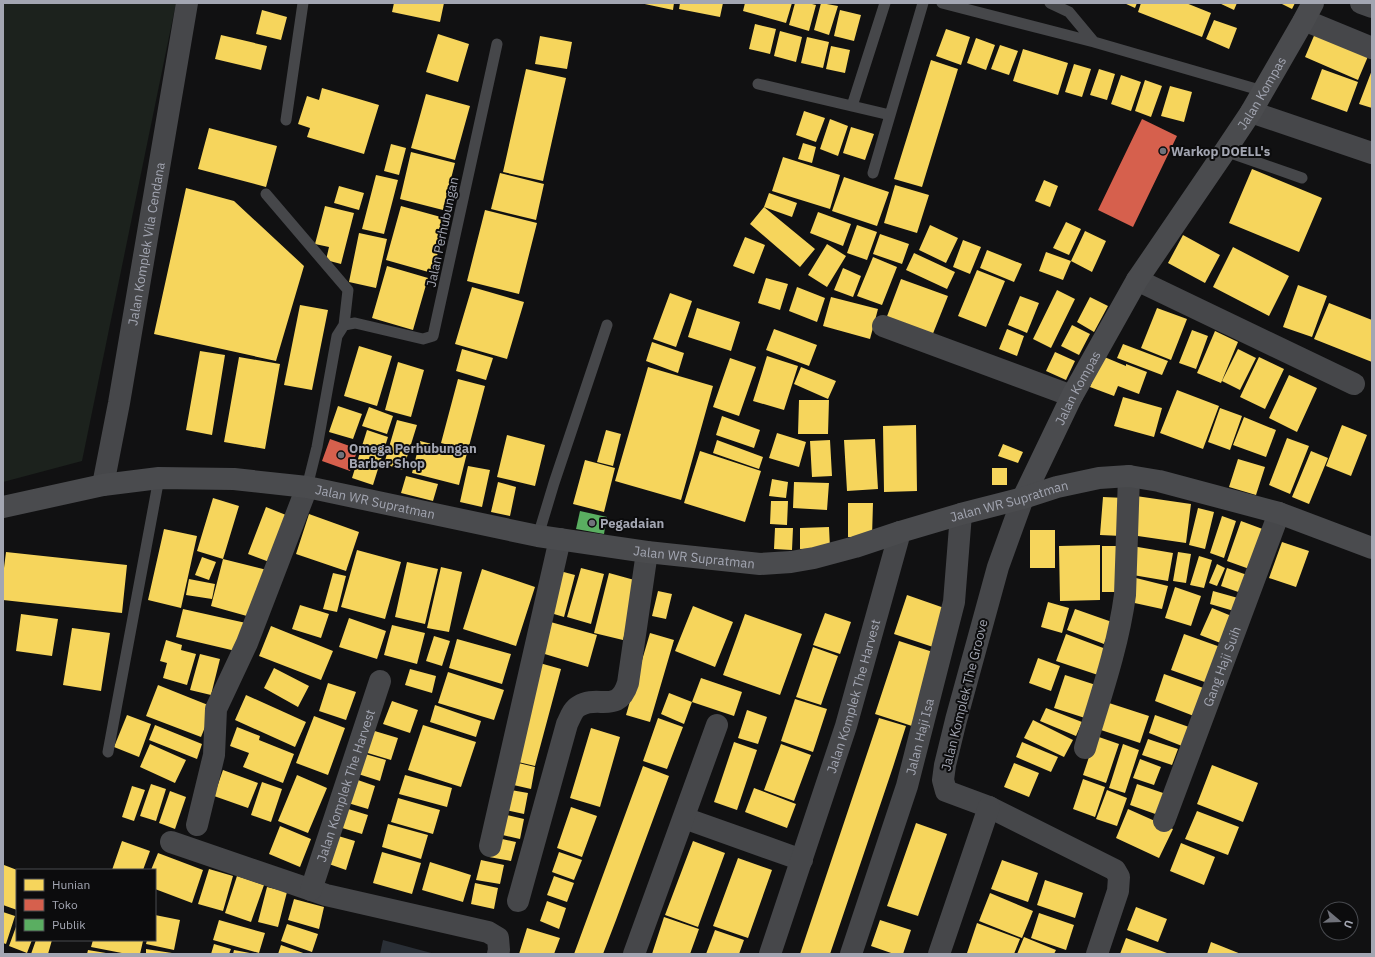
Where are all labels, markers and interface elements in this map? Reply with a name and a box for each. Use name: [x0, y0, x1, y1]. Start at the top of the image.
street label: Jalan Kompas: [1234, 54, 1290, 133]
place label: Warkop DOELL's: [1171, 143, 1271, 160]
marker: Warkop DOELL's: [1158, 146, 1168, 156]
street label: Jalan Komplek Vila Cendana: [124, 161, 169, 327]
street label: Jalan Perhubungan: [423, 175, 462, 289]
street label: Jalan Kompas: [1051, 348, 1105, 428]
place label: Omega Perhubungan Barber Shop: [349, 440, 477, 472]
marker: Omega Perhubungan Barber Shop: [336, 450, 346, 460]
street label: Jalan WR Supratman: [948, 477, 1070, 526]
street label: Jalan WR Supratman: [314, 481, 437, 523]
place label: Pegadaian: [600, 515, 664, 532]
marker: Pegadaian: [587, 518, 597, 528]
street label: Jalan WR Supratman: [632, 542, 756, 572]
street label: Jalan Komplek The Harvest: [823, 617, 884, 775]
street label: Jalan Komplek The Groove: [937, 617, 992, 773]
street label: Gang Haji Suih: [1199, 624, 1245, 709]
street label: Jalan Haji Isa: [902, 696, 938, 777]
street label: Jalan Komplek The Harvest: [313, 707, 379, 864]
legend: [16, 869, 156, 941]
text: Hunian: [52, 877, 90, 892]
text: Toko: [52, 897, 78, 912]
north arrow: [1319, 901, 1359, 941]
text: Publik: [52, 917, 86, 932]
text: U: [1341, 918, 1356, 930]

